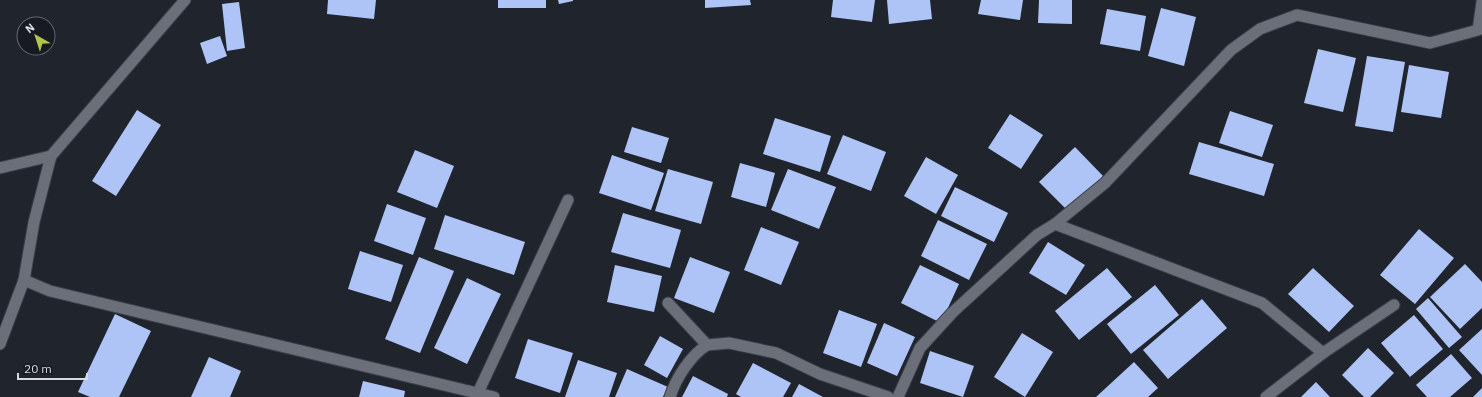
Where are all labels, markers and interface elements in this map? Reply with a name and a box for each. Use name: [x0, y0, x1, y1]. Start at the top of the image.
north arrow: [16, 16, 56, 56]
text: N: [22, 20, 37, 36]
scale bar: [18, 355, 87, 381]
text: 20 m: [24, 361, 52, 376]

